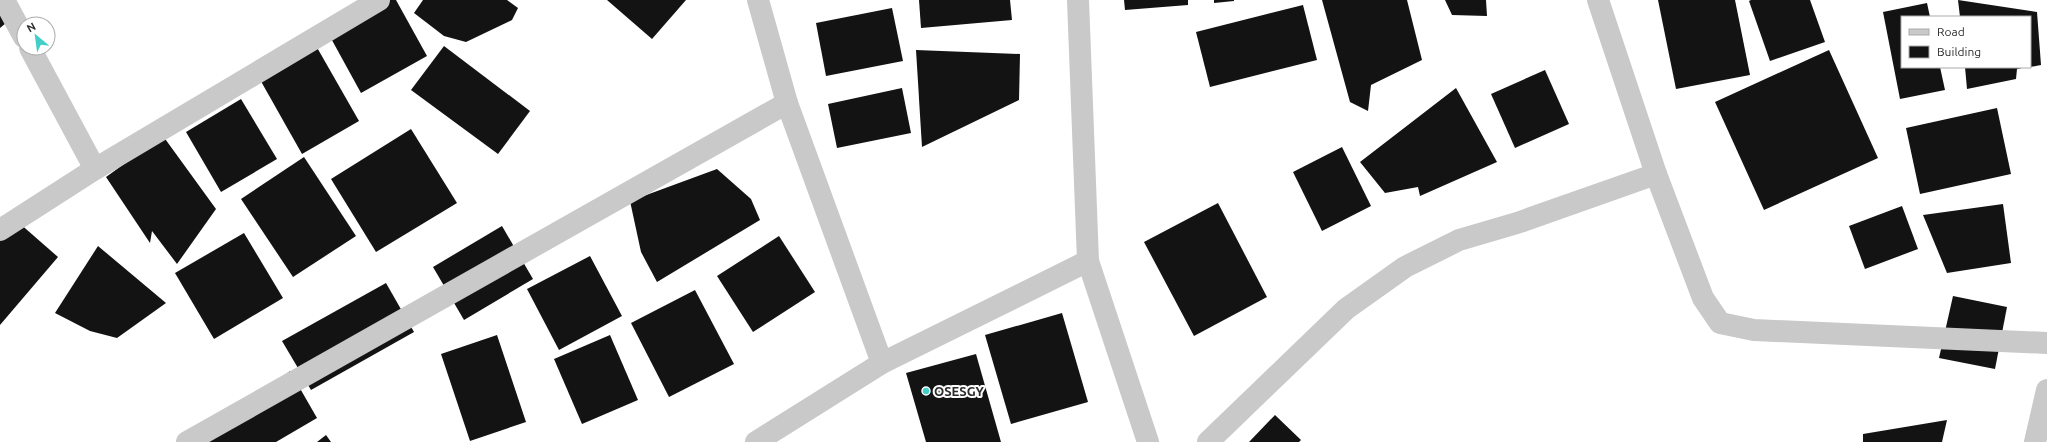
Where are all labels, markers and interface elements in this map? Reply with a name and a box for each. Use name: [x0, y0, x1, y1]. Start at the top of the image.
north arrow: [16, 16, 56, 56]
legend: [1901, 16, 2031, 68]
text: N: [25, 20, 38, 34]
text: Road: [1937, 25, 1965, 38]
text: Building: [1937, 45, 1981, 58]
place label: OSESGY: [934, 384, 985, 398]
marker: OSESGY: [921, 386, 931, 396]

